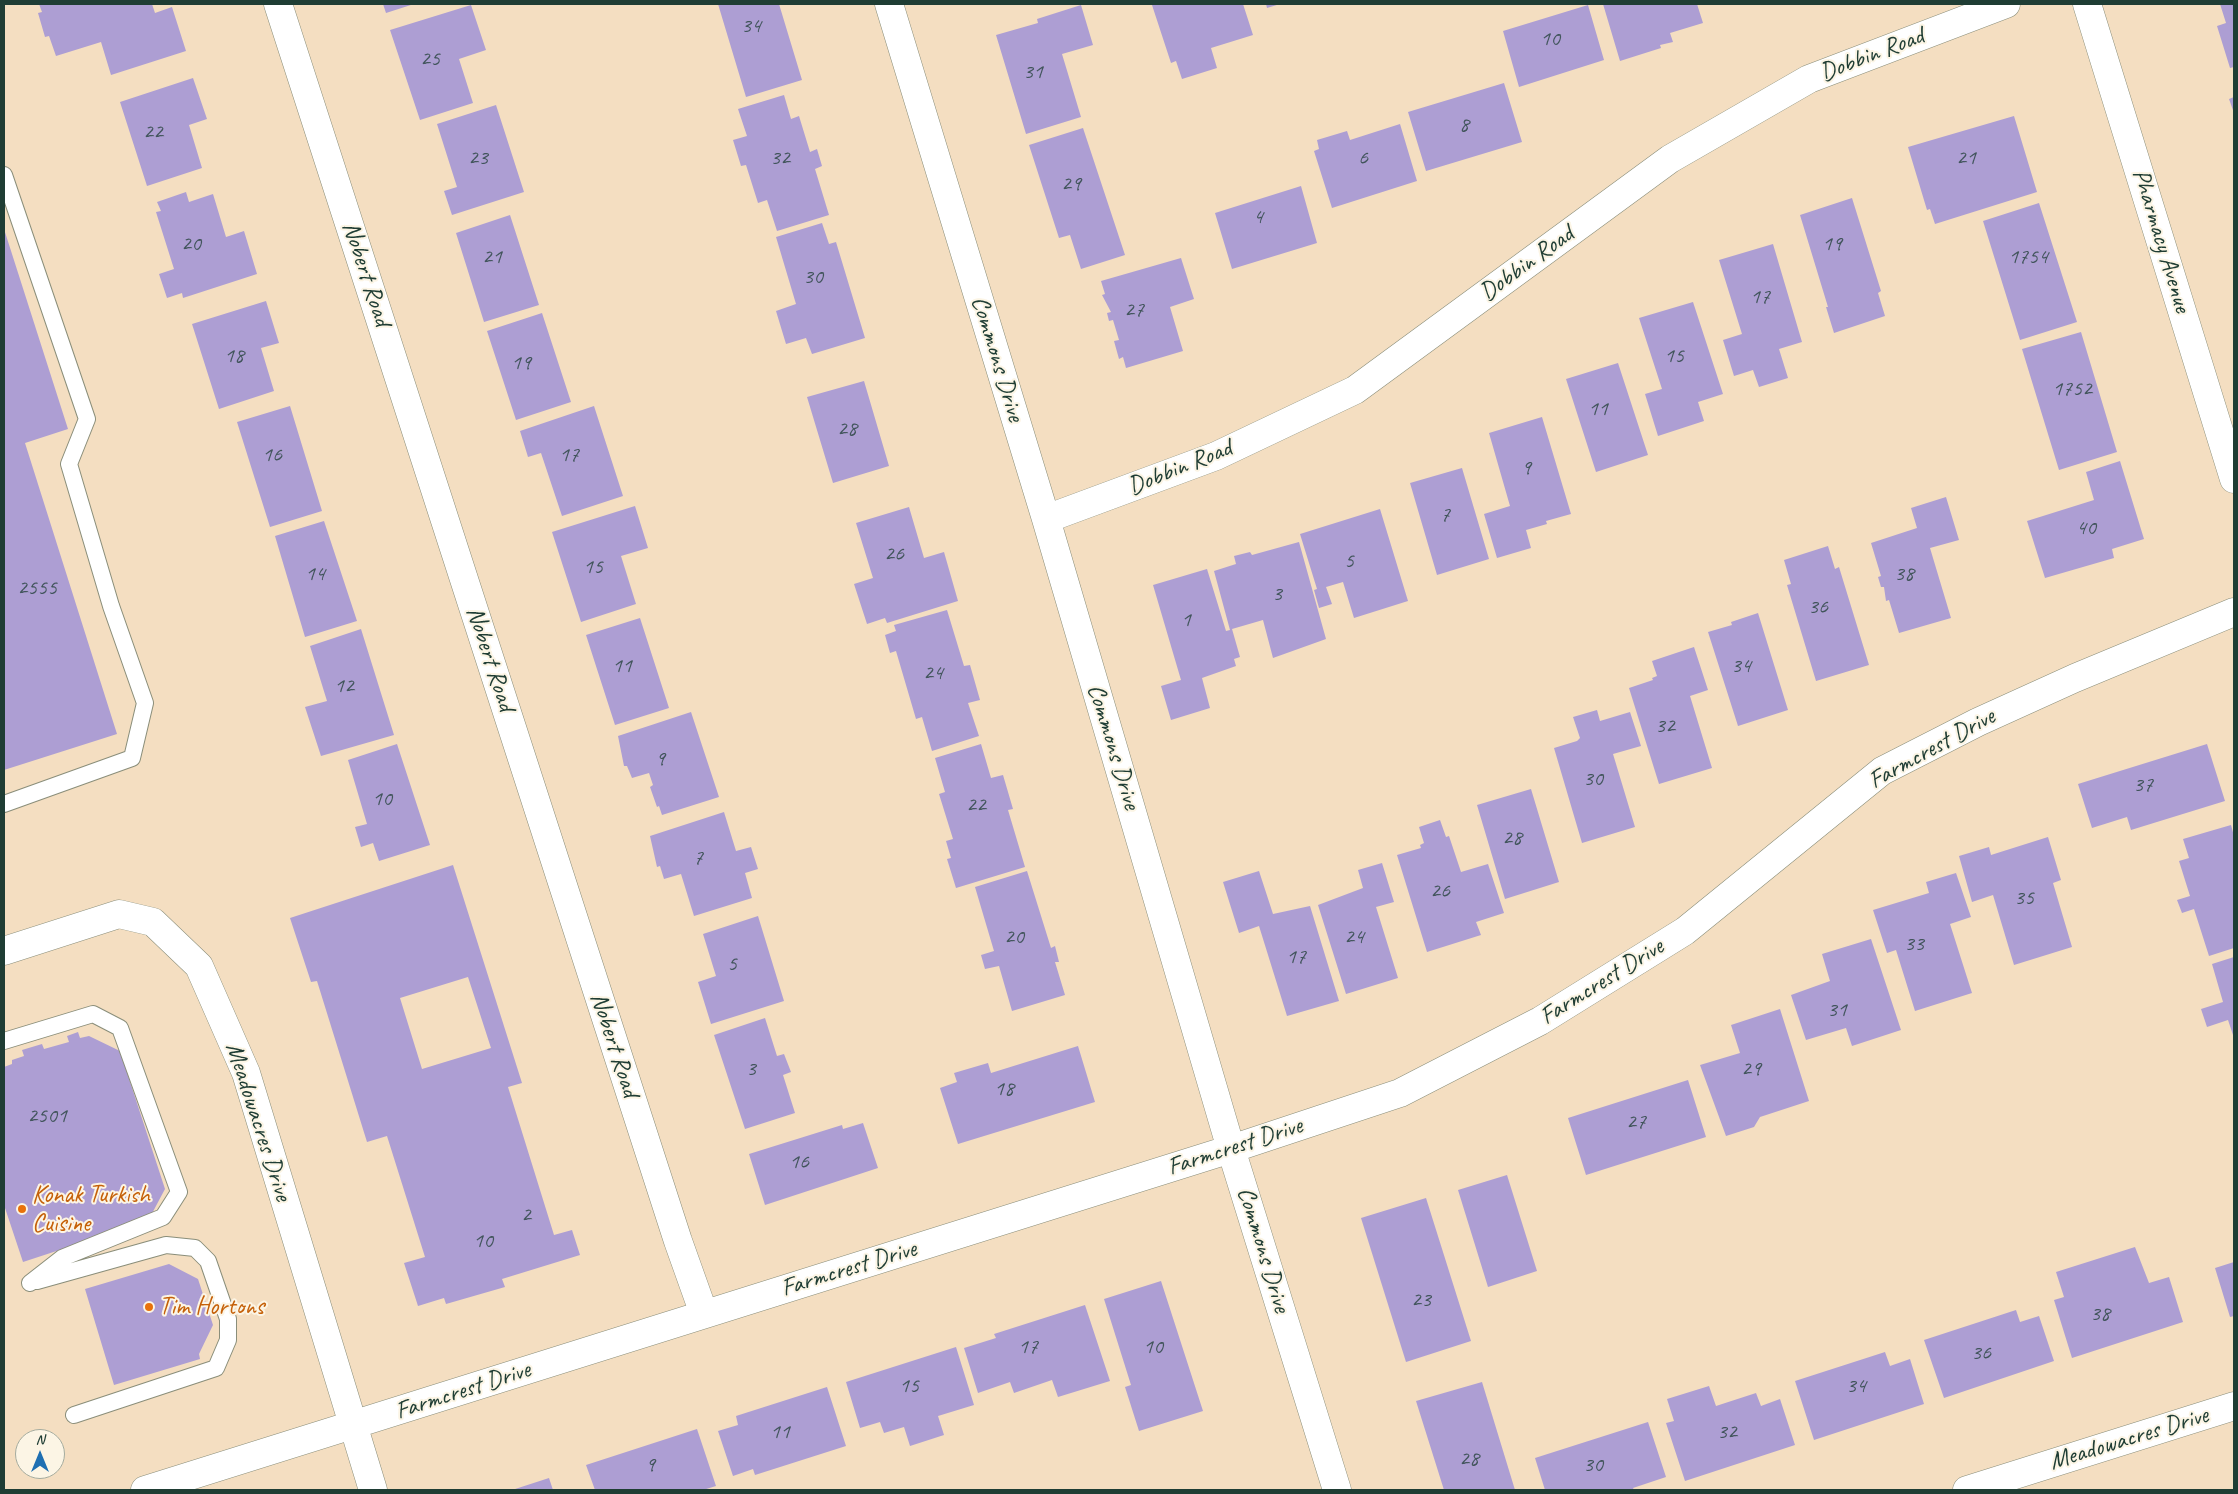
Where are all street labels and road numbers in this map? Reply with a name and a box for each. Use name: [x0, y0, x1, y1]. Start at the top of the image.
street label: Dobbin Road: [1816, 21, 1928, 89]
street label: Pharmacy Avenue: [2125, 166, 2197, 316]
street label: Nobert Road: [335, 218, 397, 330]
street label: Dobbin Road: [1474, 220, 1580, 308]
street label: Commons Drive: [964, 293, 1030, 425]
street label: Dobbin Road: [1124, 434, 1236, 502]
street label: Nobert Road: [459, 603, 521, 715]
street label: Commons Drive: [1080, 681, 1146, 813]
street label: Farmcrest Drive: [1863, 702, 2001, 796]
street label: Farmcrest Drive: [1535, 932, 1669, 1032]
street label: Nobert Road: [583, 989, 645, 1101]
street label: Meadowacres Drive: [218, 1039, 298, 1205]
street label: Farmcrest Drive: [1164, 1111, 1306, 1183]
street label: Commons Drive: [1230, 1184, 1296, 1316]
street label: Farmcrest Drive: [778, 1234, 920, 1304]
street label: Farmcrest Drive: [392, 1355, 534, 1427]
street label: Meadowacres Drive: [2046, 1401, 2212, 1477]

